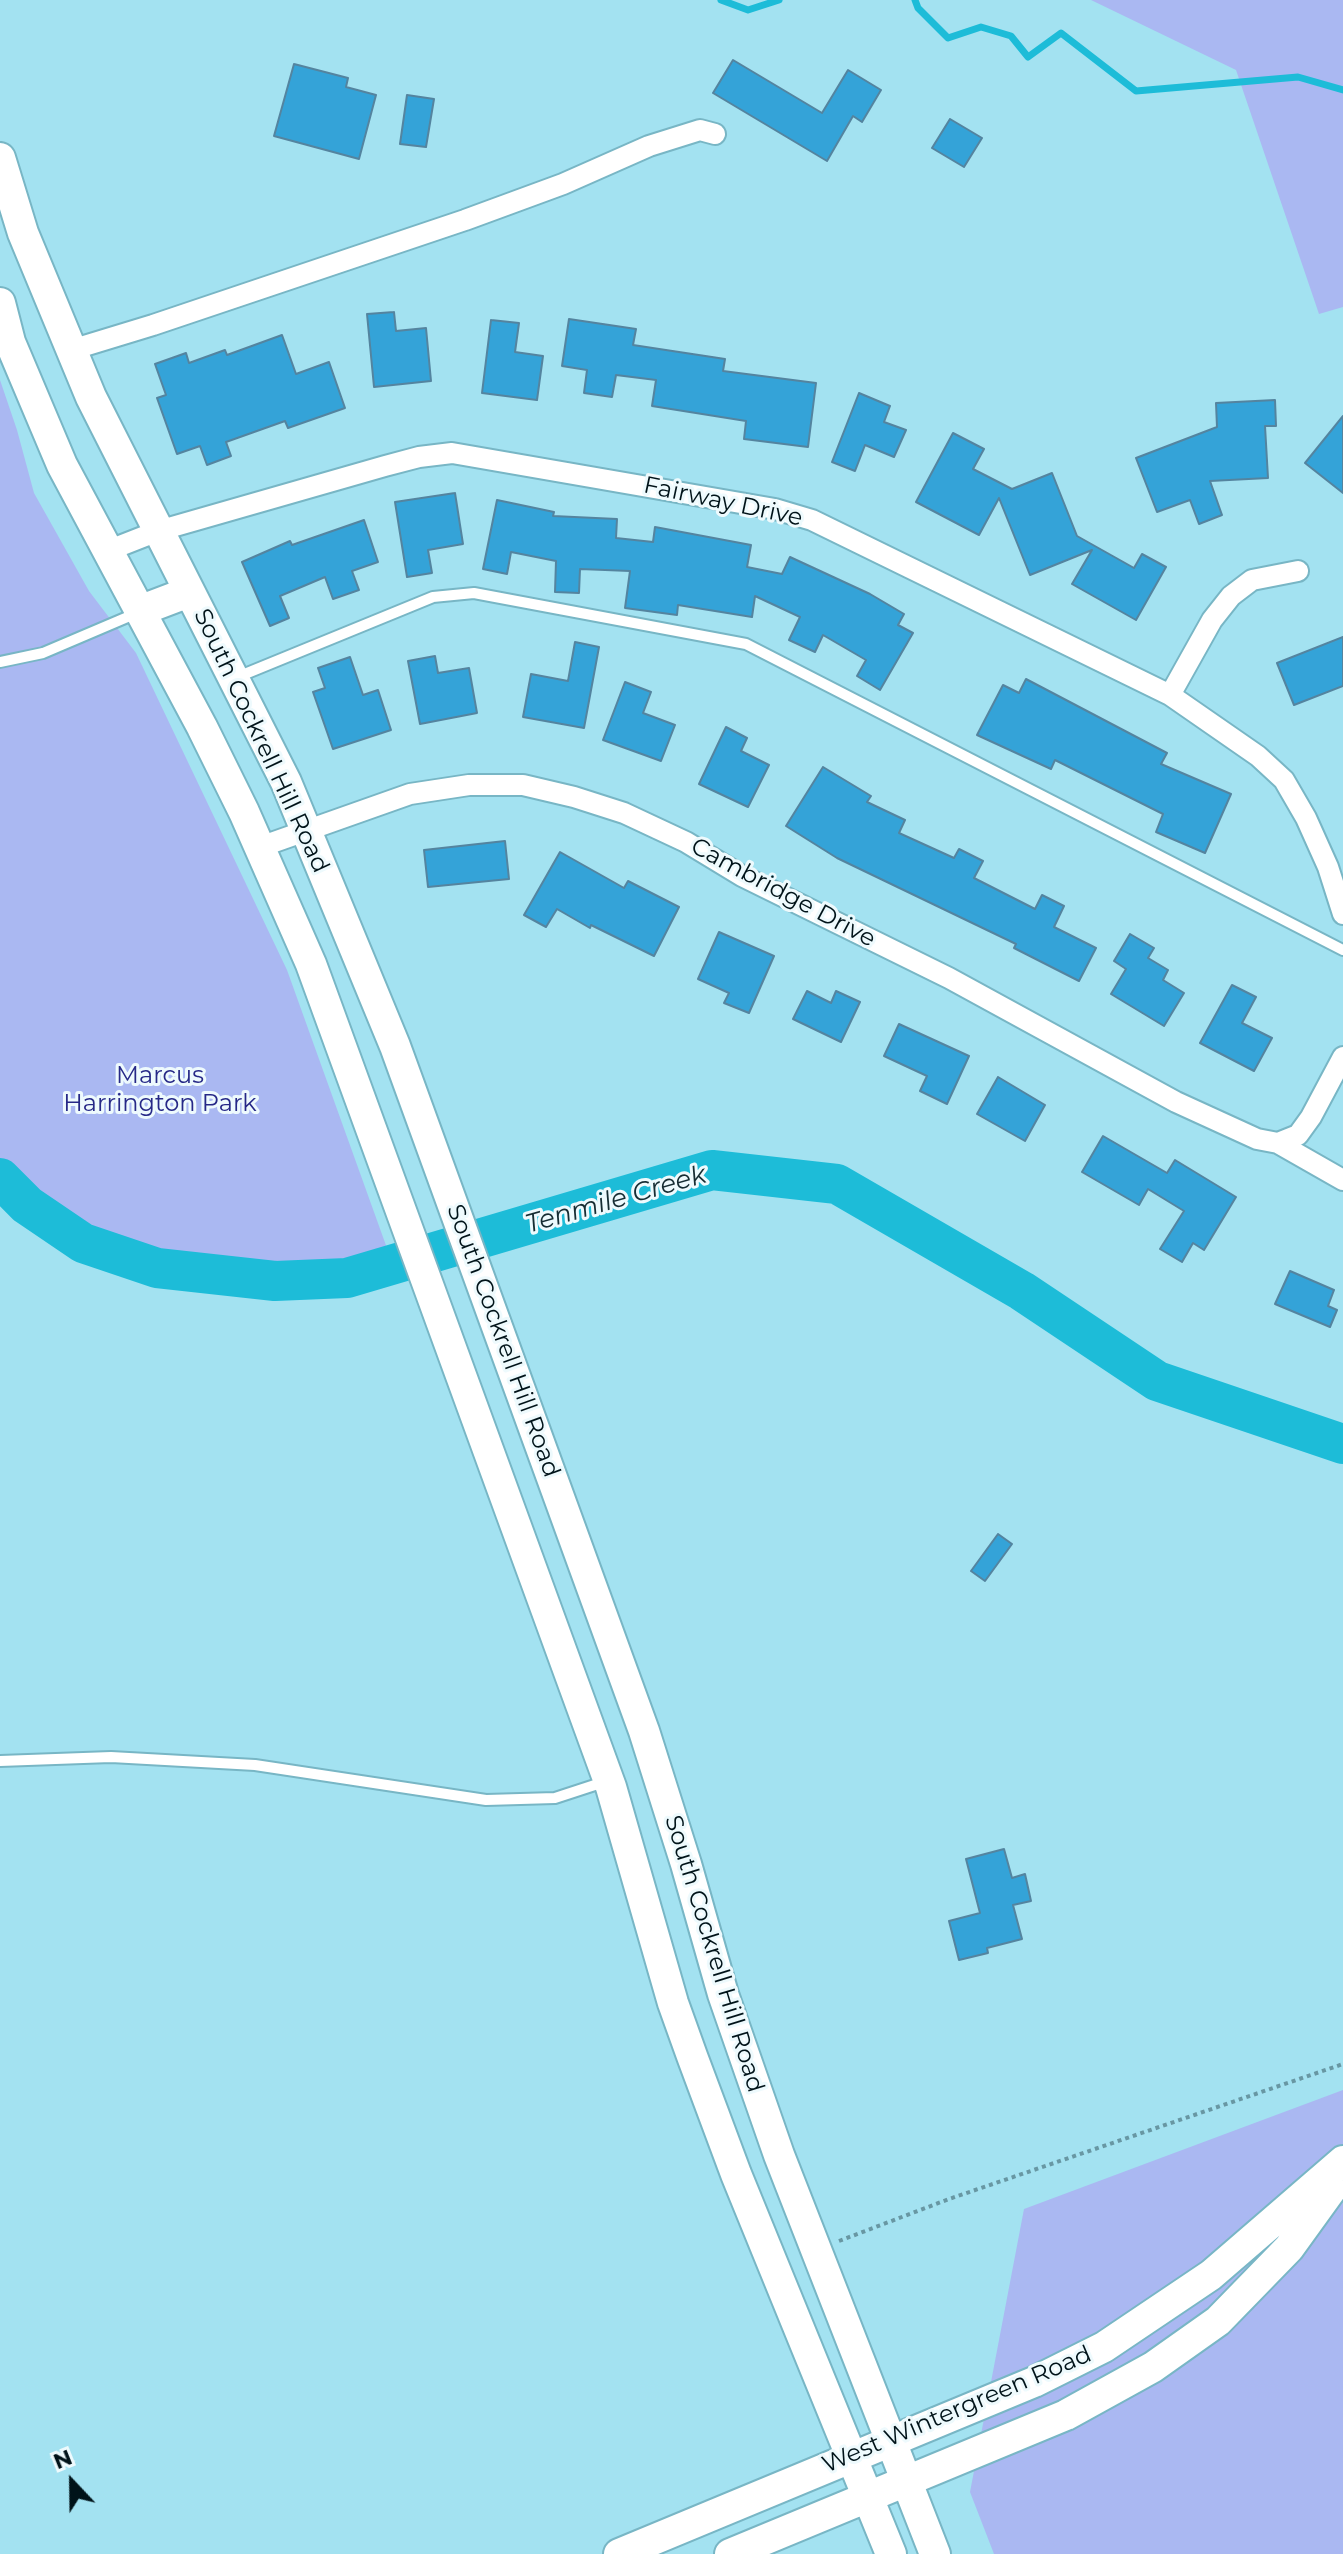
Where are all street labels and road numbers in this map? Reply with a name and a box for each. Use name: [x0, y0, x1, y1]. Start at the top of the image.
street label: Fairway Drive: [641, 471, 805, 533]
street label: South Cockrell Hill Road: [187, 604, 335, 878]
street label: Cambridge Drive: [686, 832, 880, 954]
street label: South Cockrell Hill Road: [440, 1201, 566, 1481]
street label: South Cockrell Hill Road: [658, 1812, 770, 2096]
street label: West Wintergreen Road: [818, 2340, 1096, 2480]

